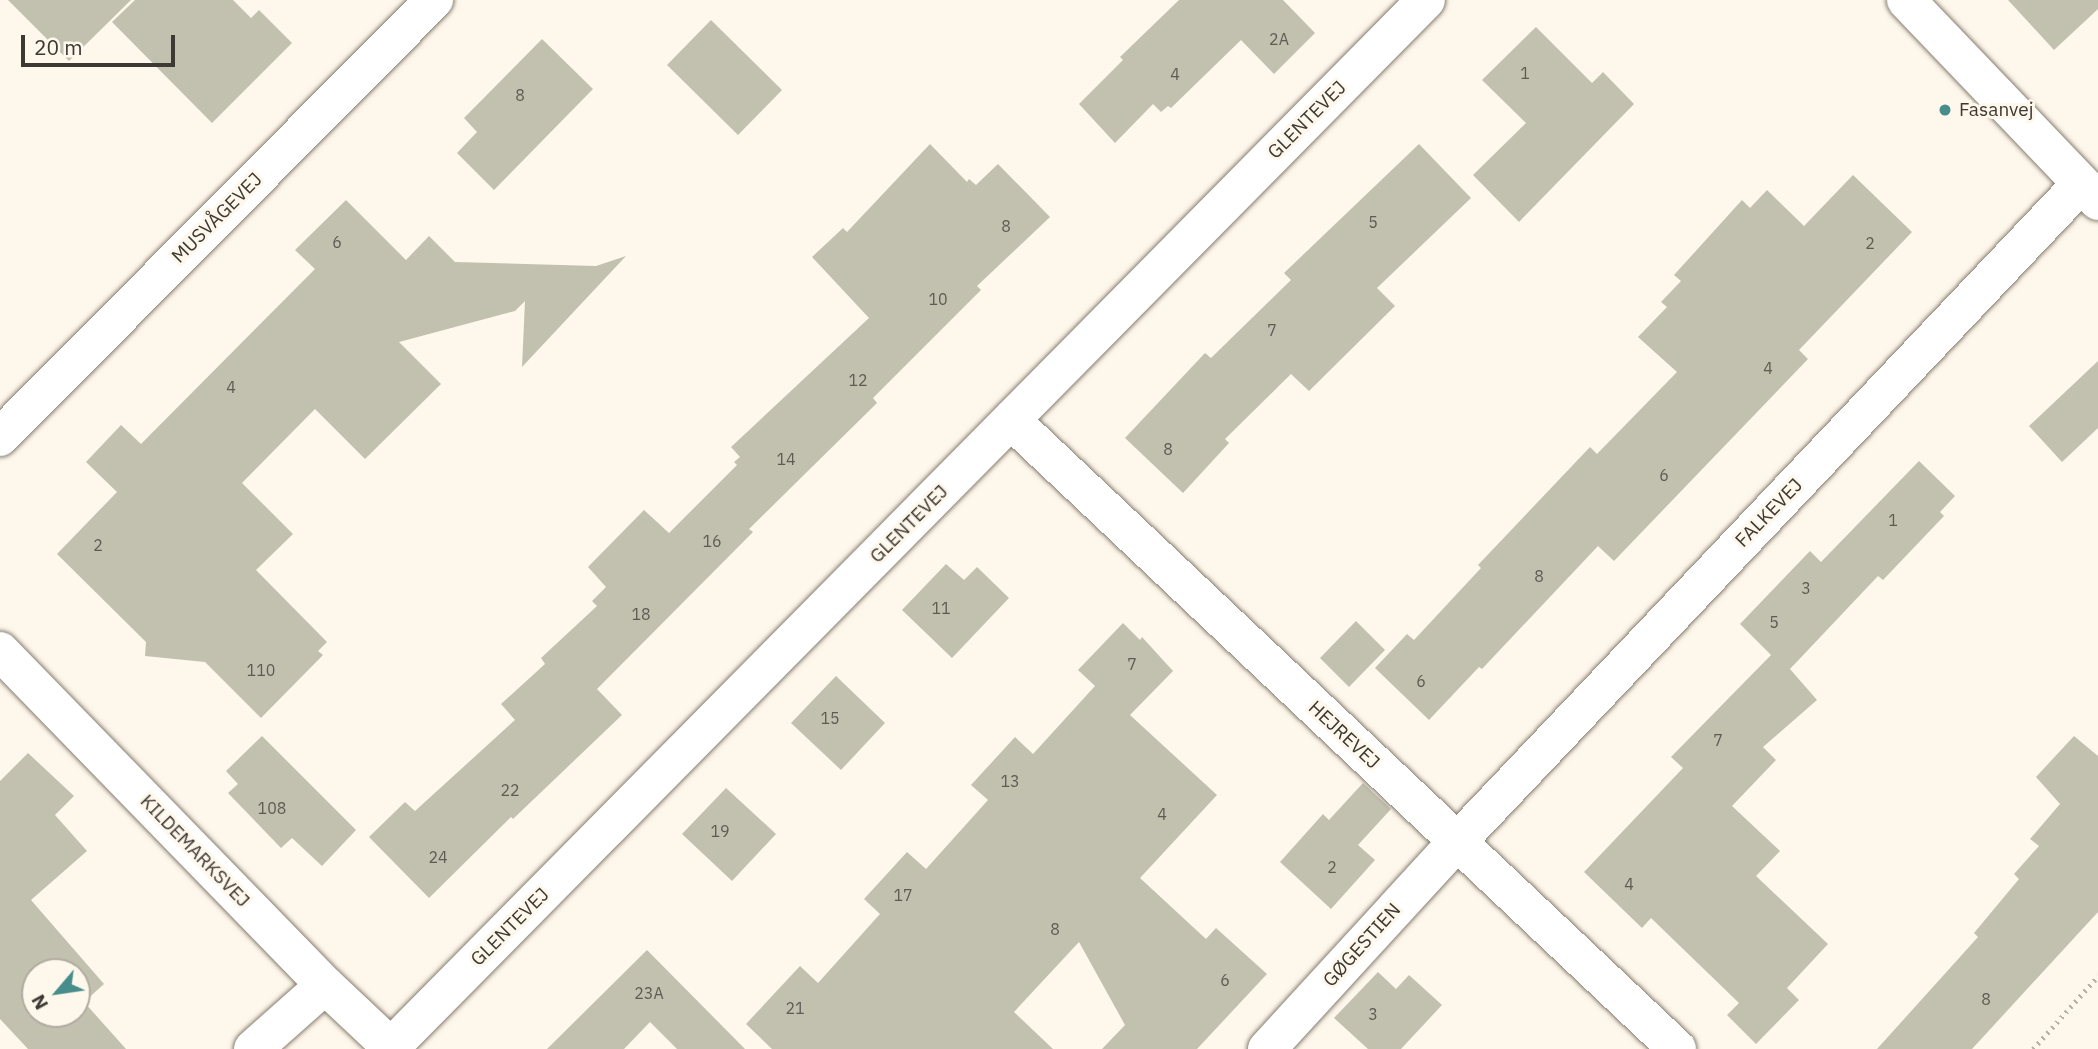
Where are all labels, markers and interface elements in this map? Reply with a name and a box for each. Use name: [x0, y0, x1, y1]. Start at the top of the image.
scale bar: [24, 21, 178, 65]
house number: 2A: [1269, 29, 1289, 49]
text: 20 m: [34, 33, 83, 61]
house number: 1: [1520, 63, 1530, 83]
house number: 4: [1170, 64, 1180, 84]
street label: GLENTEVEJ: [1263, 76, 1351, 164]
house number: 8: [515, 85, 525, 105]
place label: Fasanvej: [1959, 99, 2033, 121]
marker: Fasanvej: [1937, 102, 1953, 118]
street label: MUSVÅGEVEJ: [167, 168, 267, 268]
house number: 5: [1368, 212, 1378, 232]
house number: 8: [1001, 216, 1011, 236]
house number: 6: [332, 232, 342, 252]
house number: 2: [1865, 233, 1875, 253]
house number: 10: [928, 289, 948, 309]
house number: 7: [1267, 320, 1277, 340]
house number: 4: [1763, 358, 1773, 378]
house number: 12: [848, 370, 868, 390]
house number: 4: [226, 377, 236, 397]
house number: 8: [1163, 439, 1173, 459]
house number: 14: [776, 449, 796, 469]
house number: 6: [1659, 465, 1669, 485]
street label: FALKEVEJ: [1731, 474, 1807, 552]
street label: GLENTEVEJ: [865, 480, 953, 568]
house number: 1: [1888, 510, 1898, 530]
house number: 16: [702, 531, 722, 551]
house number: 2: [93, 535, 103, 555]
house number: 8: [1534, 566, 1544, 586]
house number: 3: [1801, 578, 1811, 598]
house number: 11: [931, 598, 951, 618]
house number: 18: [631, 604, 651, 624]
house number: 5: [1769, 612, 1779, 632]
house number: 7: [1127, 654, 1137, 674]
house number: 110: [247, 660, 275, 680]
house number: 6: [1416, 671, 1426, 691]
street label: HEJREVEJ: [1304, 696, 1384, 774]
house number: 15: [820, 708, 840, 728]
house number: 7: [1713, 730, 1723, 750]
house number: 13: [1000, 771, 1020, 791]
house number: 22: [500, 780, 520, 800]
street label: KILDEMARKSVEJ: [135, 790, 255, 912]
house number: 108: [258, 798, 286, 818]
house number: 4: [1157, 804, 1167, 824]
house number: 19: [710, 821, 730, 841]
house number: 24: [428, 847, 448, 867]
house number: 2: [1327, 857, 1337, 877]
house number: 4: [1624, 874, 1634, 894]
street label: GLENTEVEJ: [466, 883, 554, 971]
house number: 17: [893, 885, 913, 905]
street label: GØGESTIEN: [1319, 899, 1405, 991]
house number: 8: [1050, 919, 1060, 939]
north arrow: [21, 958, 91, 1028]
house number: 6: [1220, 970, 1230, 990]
house number: 23A: [634, 983, 664, 1003]
house number: 8: [1981, 989, 1991, 1009]
text: N: [26, 990, 53, 1014]
house number: 21: [785, 998, 805, 1018]
house number: 3: [1368, 1004, 1378, 1024]

